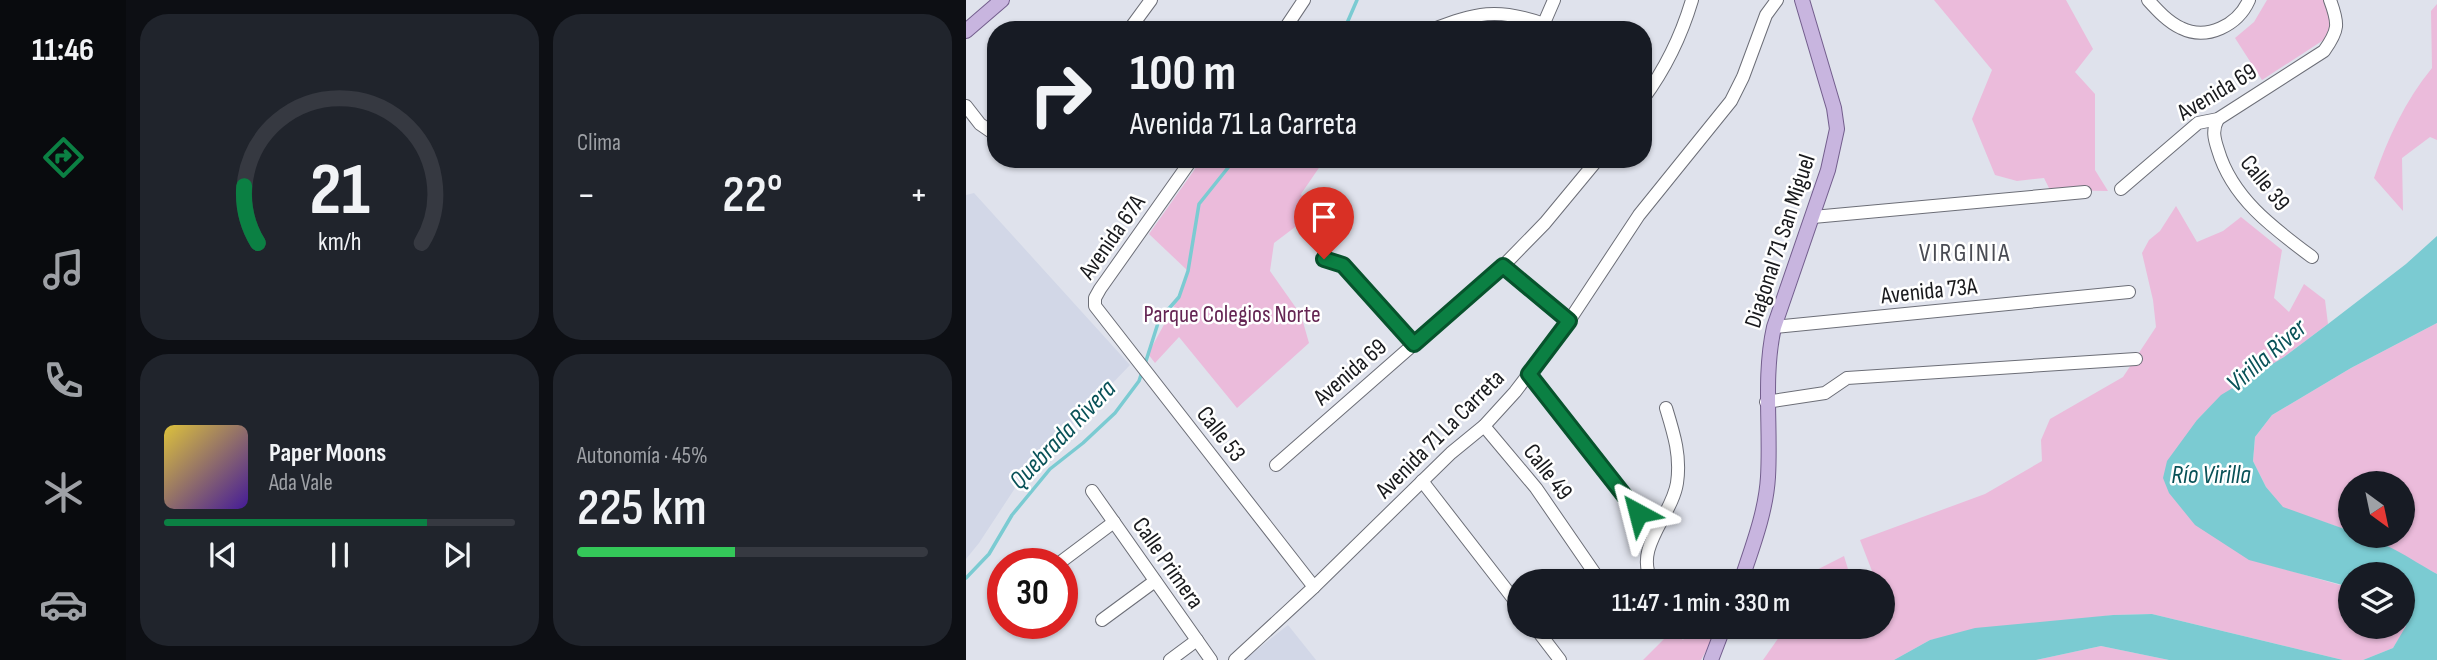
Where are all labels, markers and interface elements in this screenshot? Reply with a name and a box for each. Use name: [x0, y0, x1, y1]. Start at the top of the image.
text: 11:46: [32, 31, 94, 70]
text: 100 m: [1130, 45, 1236, 104]
icon: right: [1015, 49, 1106, 140]
street label: Avenida 69: [2171, 57, 2262, 127]
text: Avenida 71 La Carreta: [1130, 105, 1357, 144]
text: Clima: [577, 129, 621, 157]
icon: directions: [39, 133, 88, 182]
text: 21: [309, 147, 370, 235]
street label: Calle 39: [2234, 149, 2296, 217]
street label: Diagonal 71 San Miguel: [1738, 151, 1822, 331]
text: 22°: [722, 164, 783, 227]
text: −: [577, 173, 596, 218]
text: +: [909, 173, 928, 218]
pin: [1294, 187, 1354, 259]
street label: Avenida 67A: [1072, 189, 1152, 286]
icon: arrive: [1305, 198, 1343, 236]
text: km/h: [318, 227, 361, 258]
district label: VIRGINIA: [1919, 238, 2011, 269]
icon: music: [39, 245, 88, 294]
street label: Avenida 73A: [1879, 271, 1979, 311]
park label: Parque Colegios Norte: [1143, 300, 1321, 329]
water label: Virilla River: [2221, 312, 2315, 399]
street label: Avenida 69: [1307, 332, 1393, 412]
icon: phone: [39, 356, 88, 405]
street label: Avenida 71 La Carreta: [1369, 364, 1510, 505]
water label: Quebrada Rivera: [1003, 373, 1123, 496]
street label: Calle 53: [1190, 400, 1252, 468]
text: Paper Moons: [269, 438, 386, 469]
street label: Calle 49: [1517, 438, 1579, 506]
text: Autonomía · 45%: [577, 442, 708, 470]
water label: Río Virilla: [2171, 460, 2251, 491]
icon: climate: [39, 468, 88, 517]
text: Ada Vale: [269, 469, 333, 497]
north arrow: [2338, 471, 2415, 548]
map controls: [2338, 471, 2415, 639]
position arrow: [1601, 476, 1675, 550]
text: 225 km: [577, 477, 707, 540]
street label: Calle Primera: [1126, 512, 1210, 614]
icon: previous: [204, 536, 242, 574]
icon: pause: [321, 536, 359, 574]
icon: next: [438, 536, 476, 574]
speed limit sign: 30: [987, 548, 1078, 639]
button: layers: [2338, 562, 2415, 639]
icon: car: [39, 580, 88, 629]
text: 11:47 · 1 min · 330 m: [1612, 588, 1790, 619]

